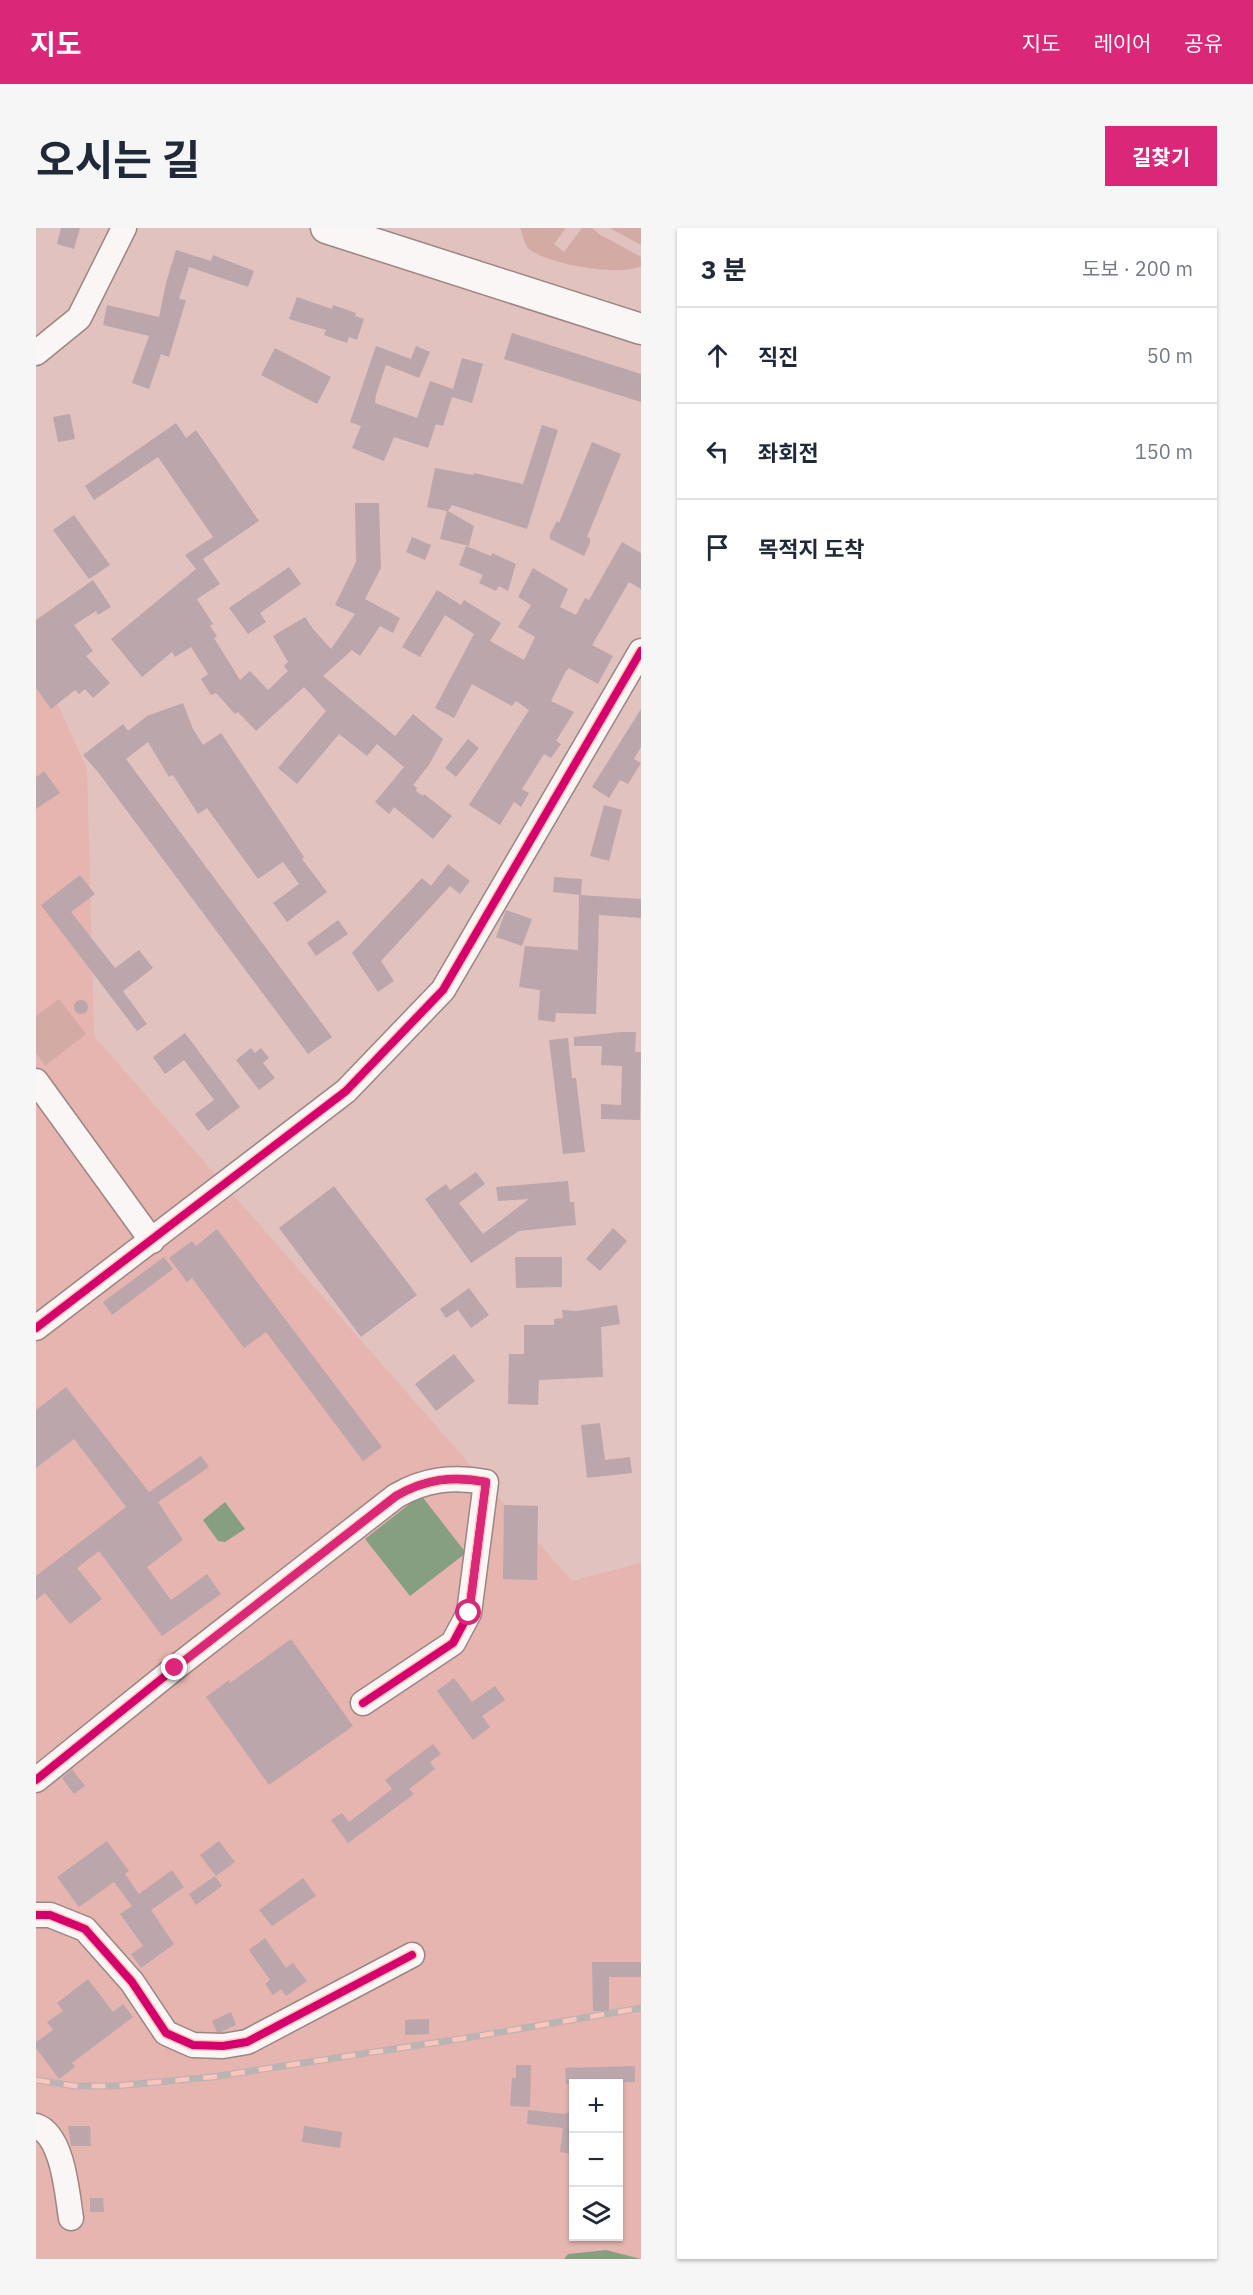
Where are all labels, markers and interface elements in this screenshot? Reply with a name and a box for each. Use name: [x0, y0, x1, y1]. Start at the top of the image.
text: 지도: [30, 25, 82, 62]
text: 지도: [1022, 29, 1060, 57]
text: 레이어: [1093, 29, 1151, 57]
text: 공유: [1184, 29, 1223, 57]
button: 길찾기: [1105, 126, 1217, 186]
text: 오시는 길: [36, 132, 200, 187]
text: 3 분: [701, 252, 747, 286]
text: 도보 · 200 m: [1082, 255, 1193, 282]
icon: ahead: [701, 339, 734, 372]
text: 직진: [758, 342, 798, 371]
text: 50 m: [1147, 342, 1193, 369]
icon: left: [701, 435, 734, 468]
text: 좌회전: [758, 438, 819, 467]
text: 150 m: [1135, 438, 1193, 465]
icon: arrive: [701, 531, 734, 564]
text: 목적지 도착: [758, 534, 864, 563]
route start: [455, 1599, 481, 1625]
route end: [161, 1654, 187, 1680]
map controls: [569, 2079, 623, 2241]
button: +: [569, 2079, 623, 2133]
button: −: [569, 2133, 623, 2187]
button: layers: [569, 2187, 623, 2241]

